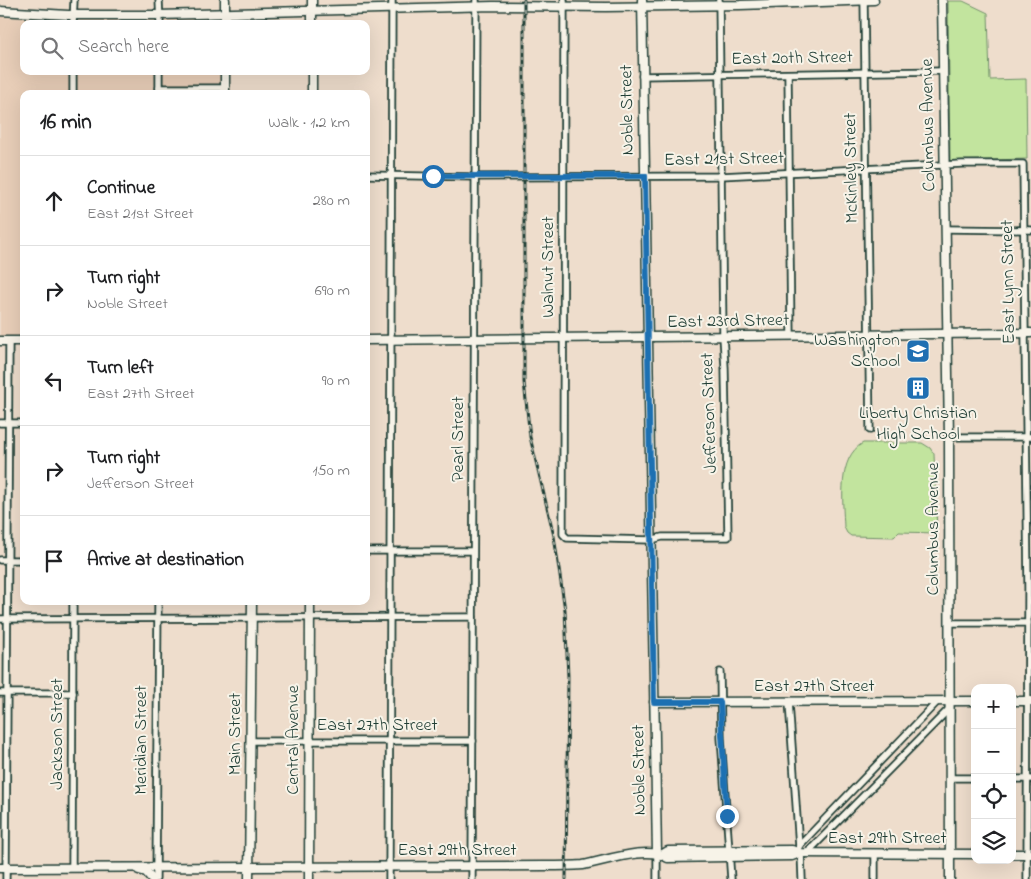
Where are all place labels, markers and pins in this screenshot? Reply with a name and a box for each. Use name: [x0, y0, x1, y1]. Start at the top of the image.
place label: Washington School: [814, 328, 900, 375]
school or university icon: Washington School: [905, 338, 931, 364]
building icon: Liberty Christian High School: [905, 375, 931, 401]
place label: Liberty Christian High School: [859, 401, 977, 449]

